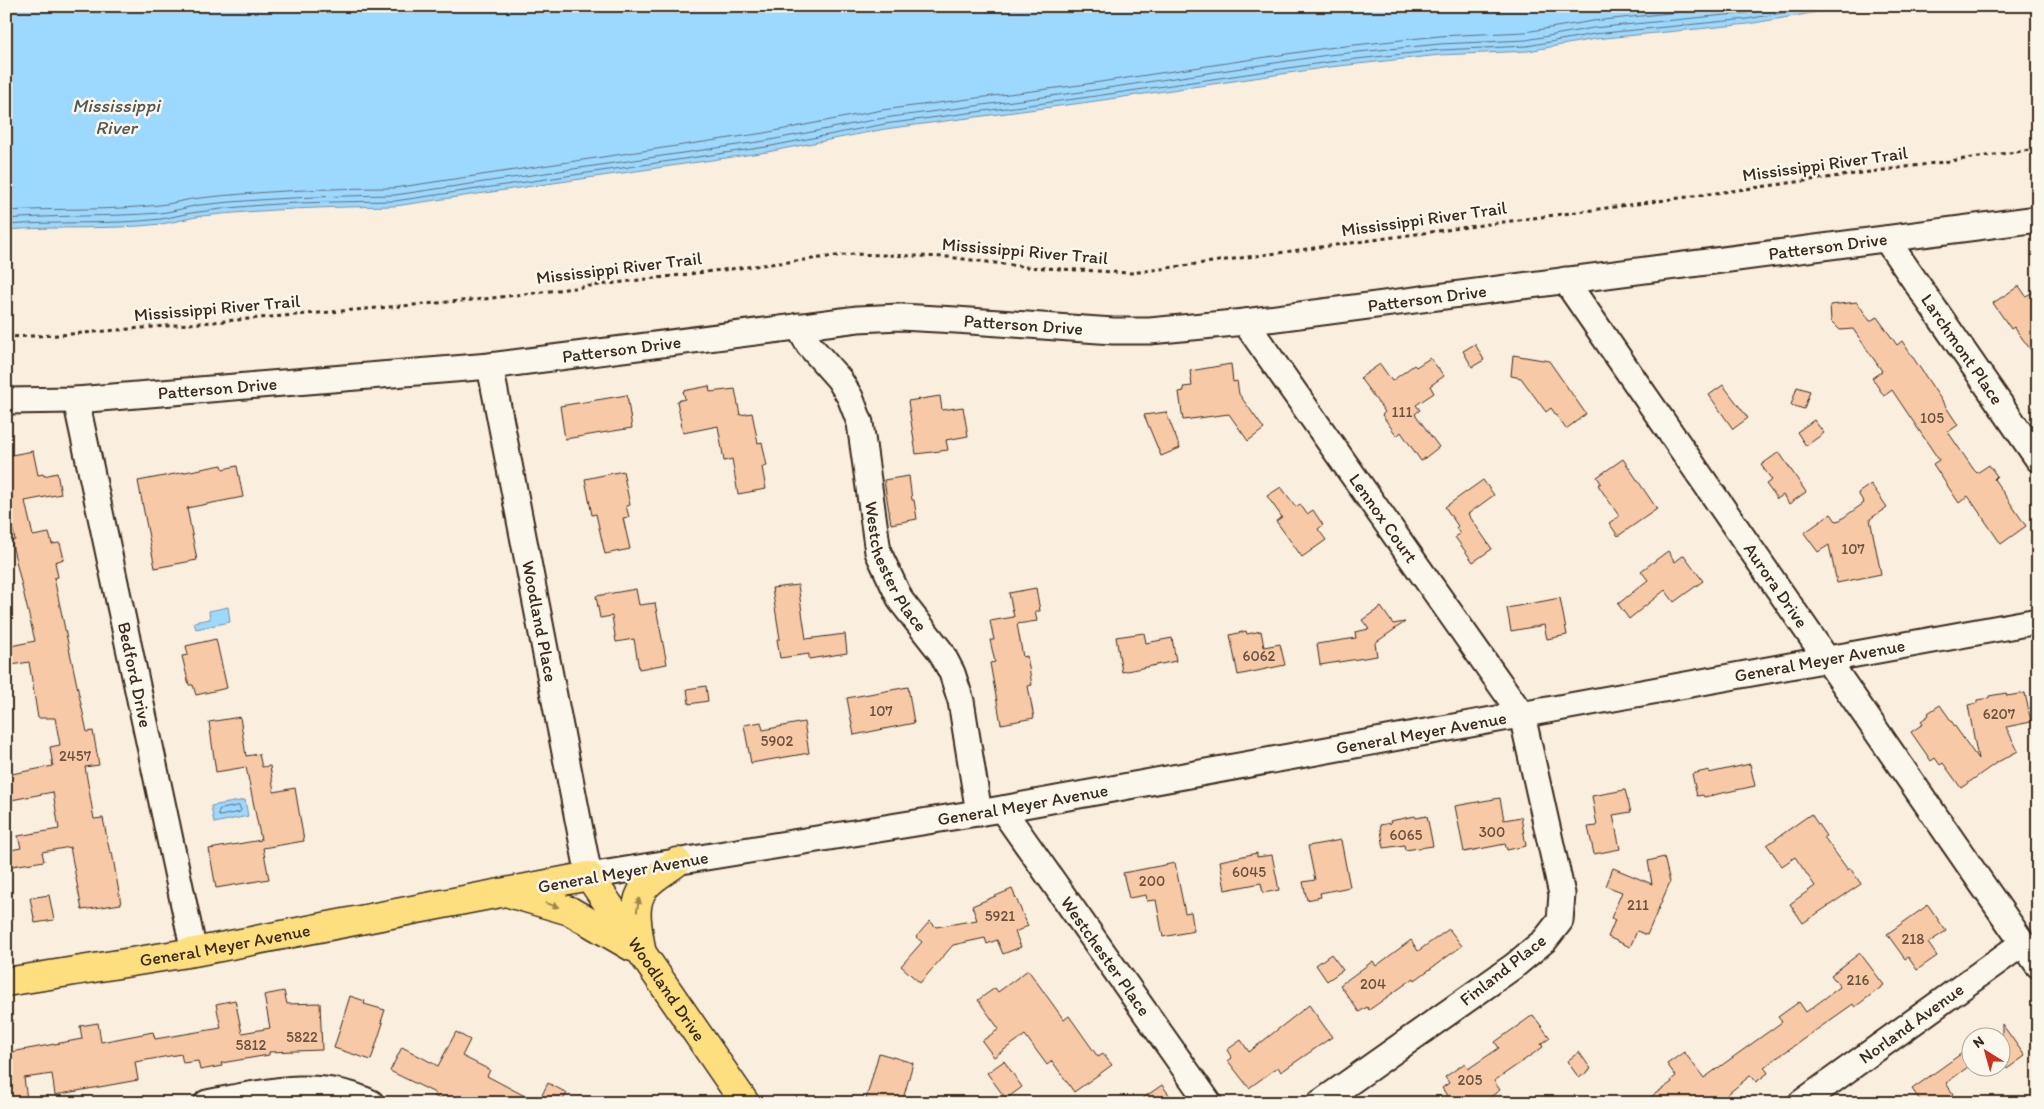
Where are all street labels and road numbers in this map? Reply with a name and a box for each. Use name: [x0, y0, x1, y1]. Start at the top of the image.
street label: Mississippi River Trail: [1741, 142, 1909, 186]
street label: Mississippi River Trail: [1340, 197, 1508, 241]
street label: Patterson Drive: [1767, 228, 1889, 265]
street label: Mississippi River Trail: [941, 233, 1109, 269]
street label: Mississippi River Trail: [535, 247, 703, 289]
street label: Patterson Drive: [1366, 280, 1488, 317]
street label: Mississippi River Trail: [133, 290, 301, 326]
street label: Larchmont Place: [1916, 290, 2008, 409]
street label: Patterson Drive: [963, 310, 1084, 340]
street label: Patterson Drive: [561, 331, 682, 368]
street label: Patterson Drive: [157, 373, 278, 404]
street label: Lennox Court: [1344, 469, 1422, 567]
street label: Westchester Place: [860, 500, 932, 636]
street label: Aurora Drive: [1739, 539, 1813, 632]
street label: Woodland Place: [517, 558, 562, 684]
street label: Bedford Drive: [113, 620, 157, 730]
street label: General Meyer Avenue: [1733, 634, 1907, 687]
street label: General Meyer Avenue: [1334, 707, 1508, 759]
street label: General Meyer Avenue: [936, 779, 1110, 830]
street label: General Meyer Avenue: [536, 846, 710, 898]
street label: Westchester Place: [1056, 892, 1155, 1020]
street label: General Meyer Avenue: [138, 919, 312, 972]
street label: Finland Place: [1455, 929, 1551, 1011]
street label: Woodland Drive: [623, 933, 710, 1046]
street label: Norland Avenue: [1855, 978, 1968, 1069]

